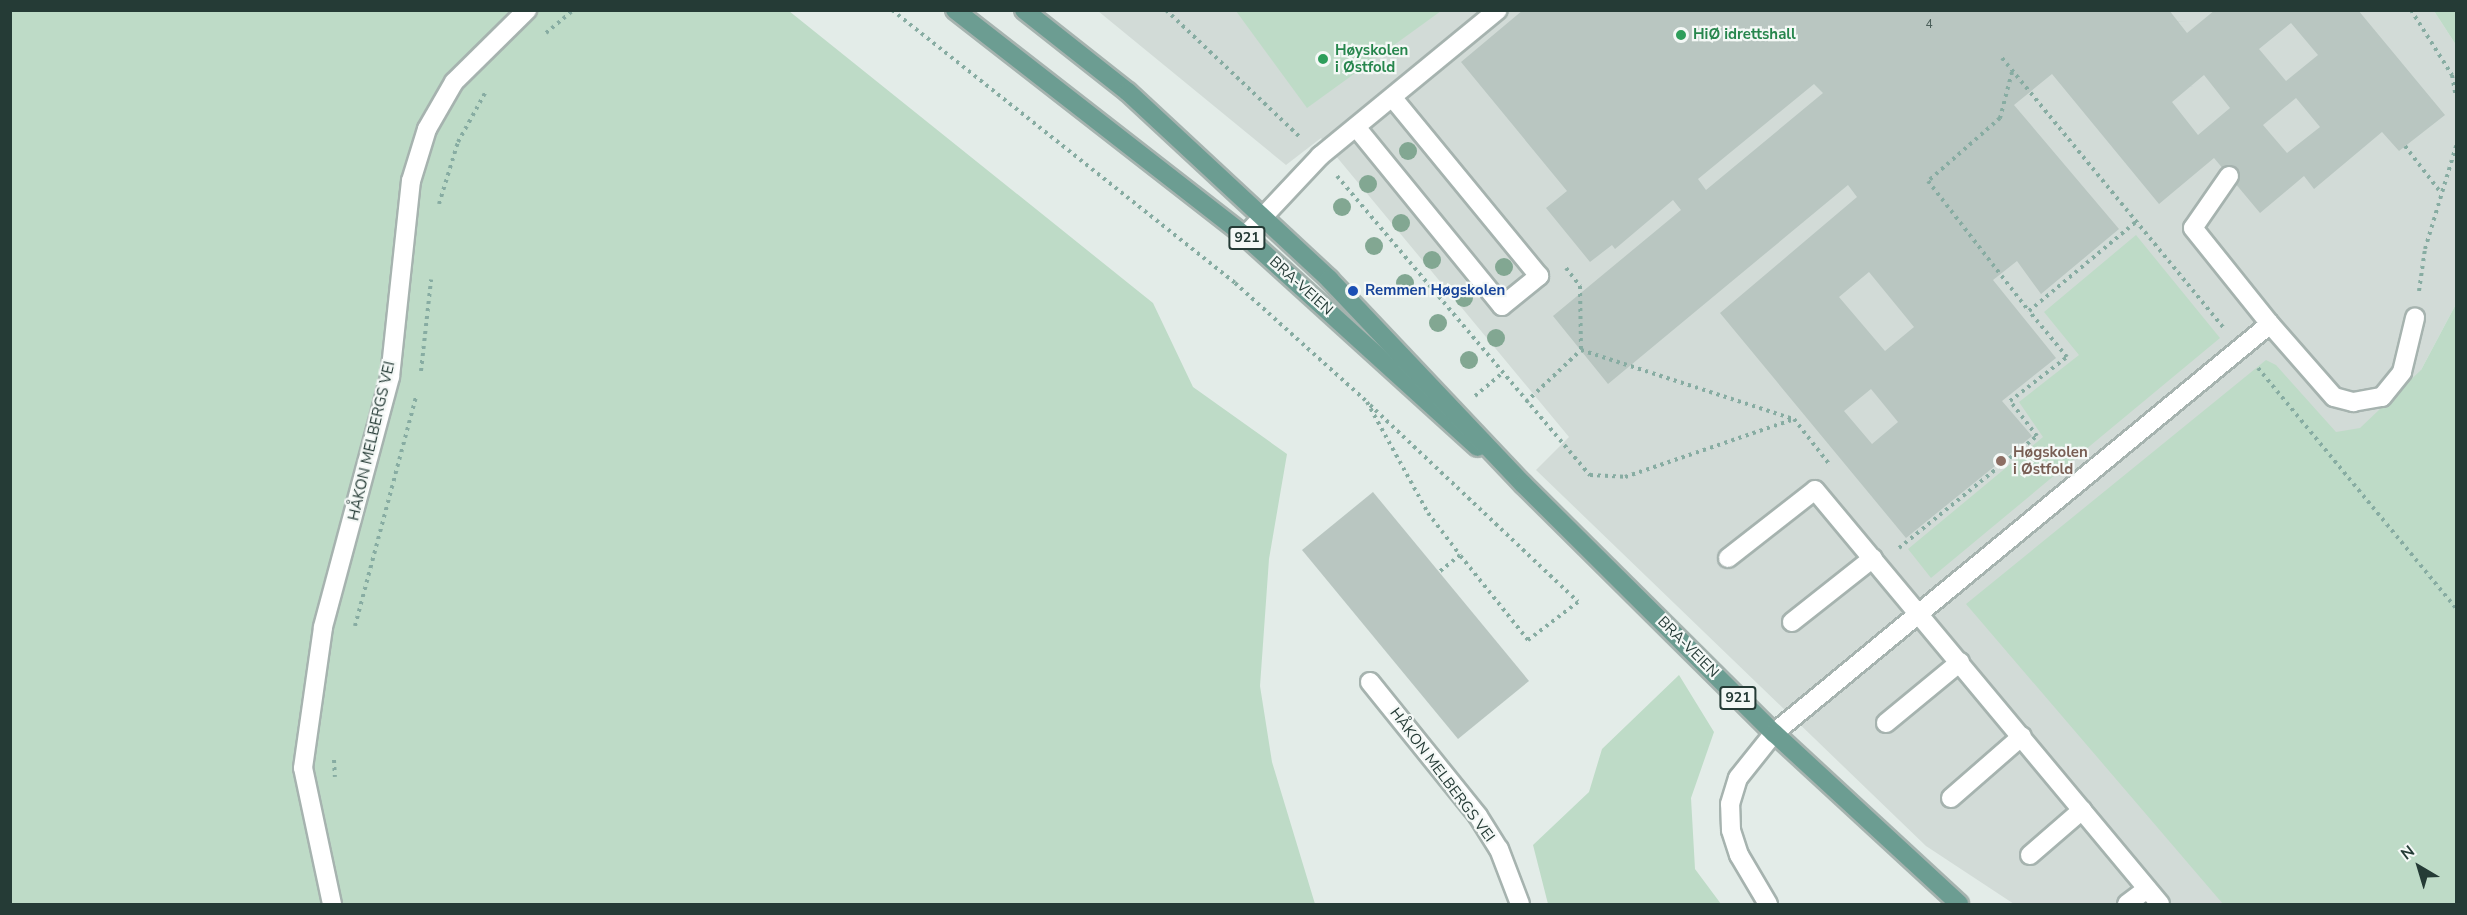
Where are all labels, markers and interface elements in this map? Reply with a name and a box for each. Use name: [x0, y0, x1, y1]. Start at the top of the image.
house number: 4: [1925, 18, 1933, 32]
place label: HiØ idrettshall: [1693, 26, 1796, 44]
marker: HiØ idrettshall: [1674, 28, 1688, 42]
place label: Høyskolen i Østfold: [1335, 41, 1408, 76]
marker: Høyskolen i Østfold: [1316, 52, 1330, 66]
road number: 921: [1228, 227, 1266, 249]
street label: BRA-VEIEN: [1266, 253, 1336, 319]
place label: Remmen Høgskolen: [1365, 282, 1505, 300]
marker: Remmen Høgskolen: [1346, 284, 1360, 298]
street label: HÅKON MELBERGS VEI: [345, 359, 399, 523]
place label: Høgskolen i Østfold: [2013, 443, 2088, 478]
marker: Høgskolen i Østfold: [1994, 454, 2008, 468]
street label: BRA-VEIEN: [1654, 613, 1722, 681]
road number: 921: [1718, 687, 1758, 709]
street label: HÅKON MELBERGS VEI: [1386, 704, 1498, 846]
north arrow: [2389, 837, 2449, 897]
text: N: [2396, 840, 2419, 865]

